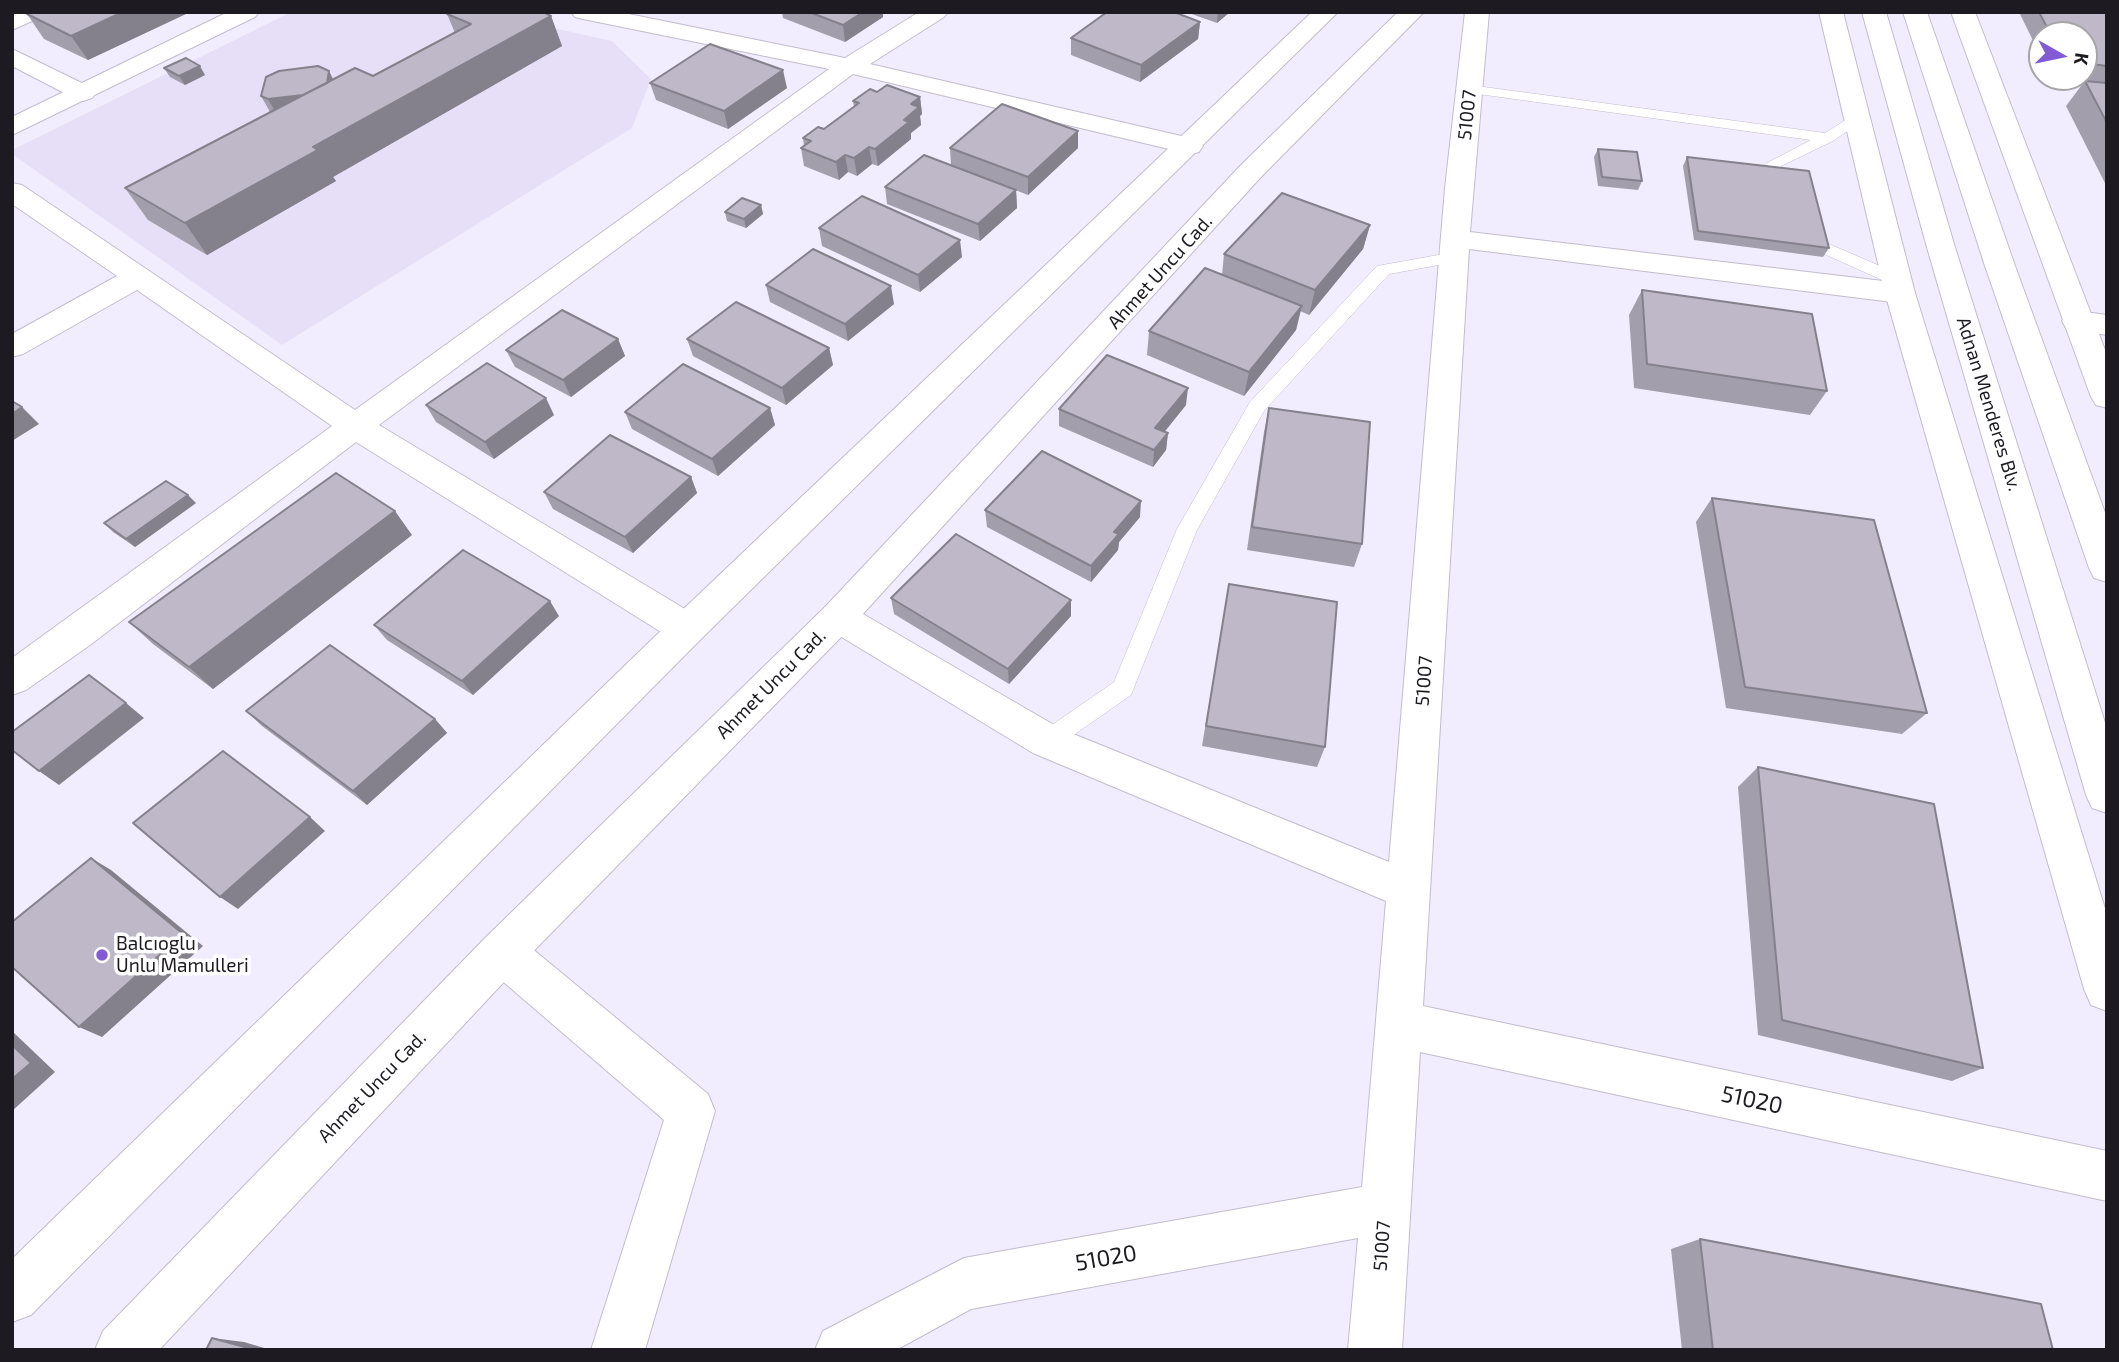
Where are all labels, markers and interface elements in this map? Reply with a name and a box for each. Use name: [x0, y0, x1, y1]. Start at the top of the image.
north arrow: [2028, 21, 2098, 91]
text: K: [2070, 51, 2095, 67]
street label: 51007: [1453, 89, 1481, 141]
street label: Ahmet Uncu Cad.: [1103, 210, 1217, 334]
street label: Adnan Menderes Blv.: [1952, 314, 2026, 494]
street label: Ahmet Uncu Cad.: [711, 624, 831, 744]
street label: 51007: [1411, 655, 1437, 707]
place label: Balcıoglu Unlu Mamulleri: [116, 933, 249, 977]
marker: Balcıoglu Unlu Mamulleri: [94, 947, 110, 963]
street label: Ahmet Uncu Cad.: [313, 1027, 431, 1147]
street label: 51020: [1719, 1080, 1785, 1120]
street label: 51007: [1369, 1220, 1395, 1272]
street label: 51020: [1073, 1239, 1139, 1277]

